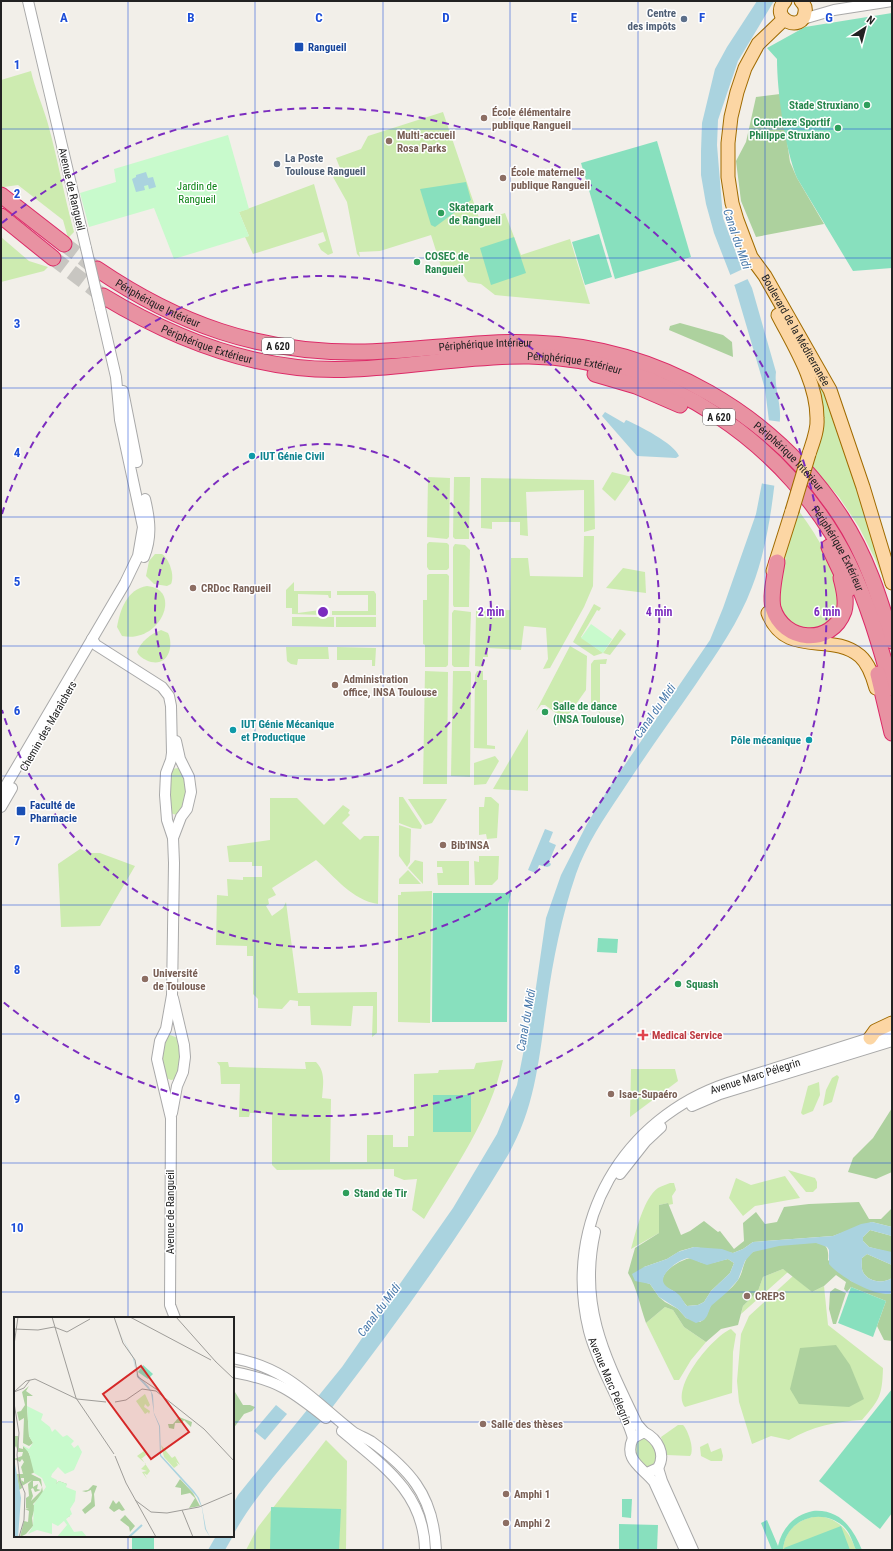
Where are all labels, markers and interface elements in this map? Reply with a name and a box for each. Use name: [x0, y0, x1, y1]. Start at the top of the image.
place label: Centre des impôts: [628, 7, 676, 33]
north arrow: [845, 8, 885, 48]
text: A: [60, 10, 68, 25]
text: B: [187, 10, 195, 25]
text: C: [315, 10, 323, 25]
text: D: [442, 10, 450, 25]
text: E: [571, 10, 578, 25]
text: F: [699, 10, 705, 25]
text: G: [825, 10, 833, 25]
text: N: [864, 13, 877, 28]
marker: Centre des impôts: [679, 14, 689, 24]
marker: Rangueil: [293, 41, 305, 53]
place label: Rangueil: [308, 41, 347, 54]
text: 1: [14, 57, 20, 72]
place label: Stade Struxiano: [789, 99, 860, 112]
marker: Stade Struxiano: [862, 100, 872, 110]
place label: École élémentaire publique Rangueil: [492, 106, 571, 132]
marker: École élémentaire publique Rangueil: [479, 113, 489, 123]
place label: Complexe Sportif Philippe Struxiano: [749, 116, 831, 142]
marker: Complexe Sportif Philippe Struxiano: [833, 123, 843, 133]
place label: Multi-accueil Rosa Parks: [397, 129, 455, 155]
marker: Multi-accueil Rosa Parks: [384, 136, 394, 146]
street label: Avenue de Rangueil: [56, 146, 87, 232]
place label: La Poste Toulouse Rangueil: [285, 152, 366, 178]
marker: La Poste Toulouse Rangueil: [272, 159, 282, 169]
place label: École maternelle publique Rangueil: [511, 166, 590, 192]
marker: École maternelle publique Rangueil: [498, 173, 508, 183]
park label: Jardin de Rangueil: [177, 180, 217, 206]
text: 2: [14, 186, 21, 201]
place label: Skatepark de Rangueil: [449, 201, 501, 227]
water label: Canal du Midi: [720, 207, 754, 271]
marker: Skatepark de Rangueil: [436, 208, 446, 218]
place label: COSEC de Rangueil: [425, 250, 469, 276]
marker: COSEC de Rangueil: [412, 257, 422, 267]
street label: Boulevard de la Méditerranée: [758, 272, 832, 388]
street label: Périphérique Intérieur: [113, 277, 203, 331]
text: 3: [14, 316, 20, 331]
street label: Périphérique Extérieur: [159, 322, 254, 367]
street label: Périphérique Intérieur: [438, 337, 533, 354]
road number: A 620: [262, 338, 294, 354]
street label: Périphérique Extérieur: [527, 350, 624, 377]
road number: A 620: [703, 409, 735, 425]
street label: Périphérique Intérieur: [751, 419, 827, 495]
text: 4: [14, 445, 21, 460]
place label: IUT Génie Civil: [260, 450, 325, 463]
marker: IUT Génie Civil: [247, 451, 257, 461]
street label: Périphérique Extérieur: [809, 504, 867, 594]
text: 5: [14, 574, 21, 589]
place label: CRDoc Rangueil: [201, 582, 271, 595]
marker: CRDoc Rangueil: [188, 583, 198, 593]
centre of rings: [316, 605, 330, 619]
text: 2 min: [478, 605, 504, 619]
text: 4 min: [646, 605, 672, 619]
text: 6 min: [814, 605, 840, 619]
place label: Administration office, INSA Toulouse: [343, 673, 437, 699]
street label: Chemin des Maraîchers: [17, 679, 80, 774]
marker: Administration office, INSA Toulouse: [330, 680, 340, 690]
water label: Canal du Midi: [631, 681, 679, 741]
place label: Salle de dance (INSA Toulouse): [553, 700, 624, 726]
text: 6: [14, 703, 21, 718]
marker: Salle de dance (INSA Toulouse): [540, 707, 550, 717]
place label: IUT Génie Mécanique et Productique: [241, 718, 334, 744]
marker: IUT Génie Mécanique et Productique: [228, 725, 238, 735]
place label: Pôle mécanique: [731, 734, 801, 747]
marker: Pôle mécanique: [804, 735, 814, 745]
place label: Faculté de Pharmacie: [30, 799, 77, 825]
marker: Faculté de Pharmacie: [15, 805, 27, 817]
text: 7: [14, 833, 21, 848]
place label: Bib'INSA: [451, 839, 490, 852]
marker: Bib'INSA: [438, 840, 448, 850]
text: 8: [14, 962, 20, 977]
place label: Université de Toulouse: [153, 967, 206, 993]
marker: Université de Toulouse: [140, 974, 150, 984]
place label: Squash: [686, 978, 718, 991]
marker: Squash: [673, 979, 683, 989]
water label: Canal du Midi: [514, 988, 538, 1052]
marker: Medical Service: [637, 1029, 649, 1041]
place label: Medical Service: [652, 1029, 722, 1042]
street label: Avenue Marc Pélegrin: [708, 1056, 802, 1097]
place label: Isae-Supaéro: [619, 1088, 678, 1101]
marker: Isae-Supaéro: [606, 1089, 616, 1099]
text: 9: [14, 1091, 20, 1106]
street label: Avenue de Rangueil: [164, 1170, 177, 1254]
place label: Stand de Tir: [354, 1187, 408, 1200]
marker: Stand de Tir: [341, 1188, 351, 1198]
text: 10: [10, 1220, 24, 1235]
water label: Canal du Midi: [354, 1280, 404, 1339]
place label: CREPS: [755, 1290, 785, 1303]
marker: CREPS: [742, 1291, 752, 1301]
inset map: [14, 1317, 234, 1537]
street label: Avenue Marc Pélegrin: [585, 1335, 634, 1427]
place label: Salle des thèses: [491, 1418, 563, 1431]
marker: Salle des thèses: [478, 1419, 488, 1429]
place label: Amphi 1: [514, 1488, 550, 1501]
marker: Amphi 1: [501, 1489, 511, 1499]
place label: Amphi 2: [514, 1517, 551, 1530]
marker: Amphi 2: [501, 1518, 511, 1528]

